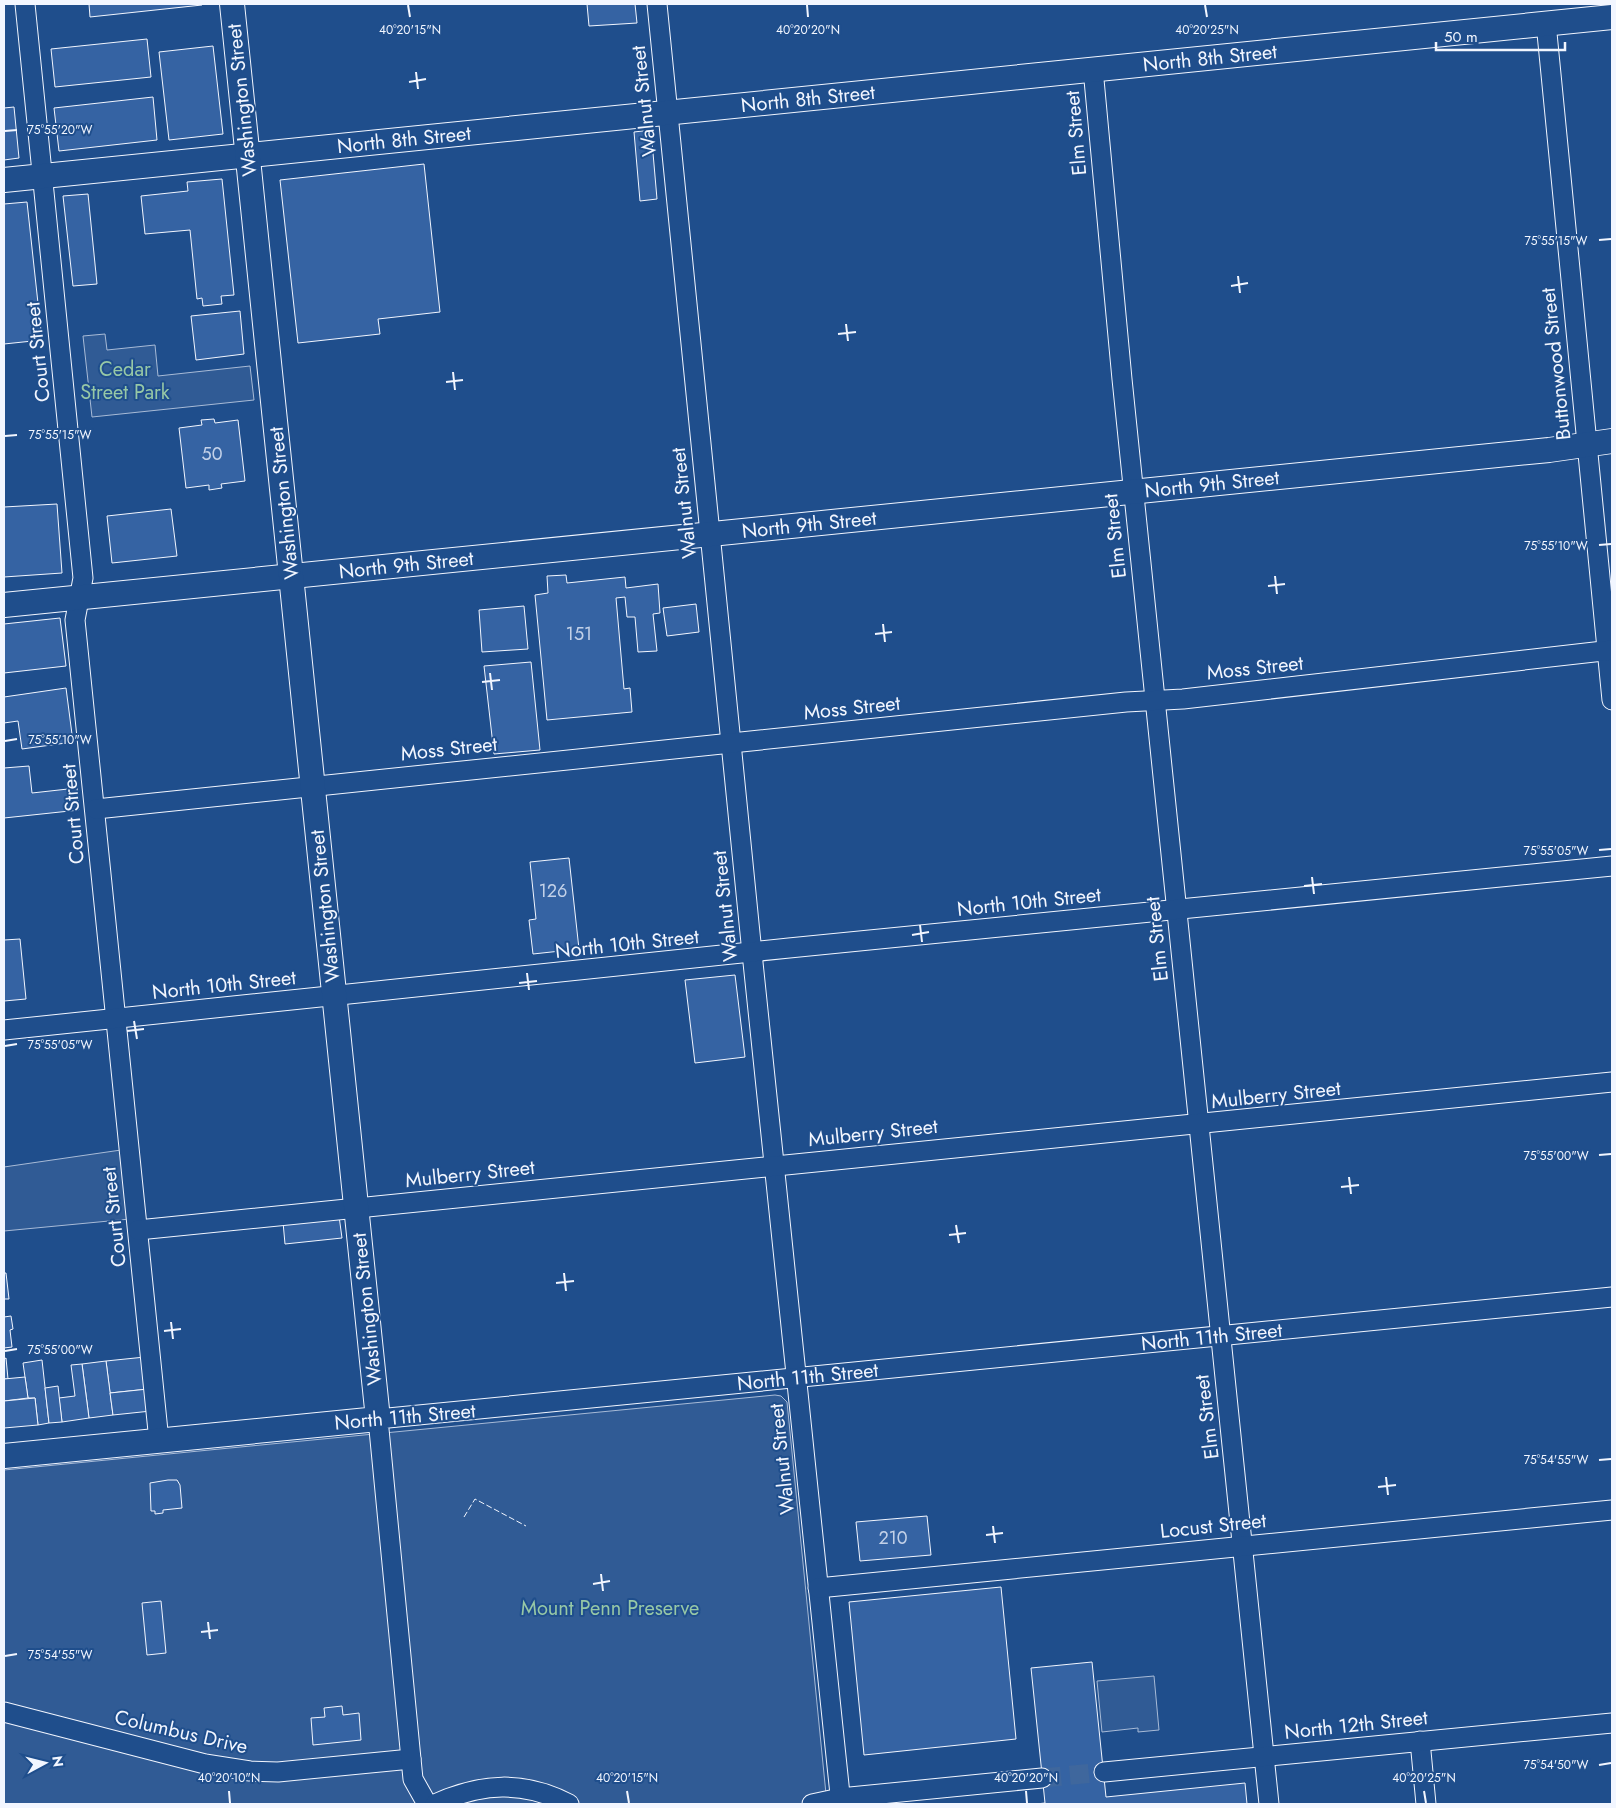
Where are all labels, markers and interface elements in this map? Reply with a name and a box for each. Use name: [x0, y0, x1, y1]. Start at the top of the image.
scale bar: [1436, 20, 1565, 52]
text: 40°20'15"N: [379, 21, 441, 39]
text: 40°20'20"N: [776, 21, 840, 39]
text: 40°20'25"N: [1175, 21, 1239, 39]
street label: Washington Street: [220, 22, 264, 178]
text: 50 m: [1444, 26, 1478, 48]
street label: North 8th Street: [1141, 37, 1278, 79]
street label: Walnut Street: [624, 44, 664, 158]
street label: North 8th Street: [739, 77, 876, 120]
street label: Elm Street: [1058, 89, 1094, 177]
street label: North 8th Street: [336, 118, 473, 161]
text: 75°55'20"W: [28, 121, 93, 139]
text: 75°55'15"W: [1525, 232, 1588, 250]
street label: Buttonwood Street: [1534, 286, 1578, 442]
street label: Court Street: [18, 300, 58, 403]
park label: Cedar Street Park: [80, 355, 170, 407]
street label: Washington Street: [262, 425, 306, 581]
text: 75°55'15"W: [29, 426, 92, 444]
house number: 50: [202, 441, 223, 467]
street label: Walnut Street: [664, 446, 704, 560]
street label: North 9th Street: [1143, 463, 1281, 505]
street label: Elm Street: [1096, 492, 1134, 580]
street label: North 9th Street: [740, 503, 878, 545]
text: 75°55'10"W: [1524, 537, 1588, 555]
street label: North 9th Street: [337, 543, 475, 586]
house number: 151: [566, 621, 592, 647]
street label: Moss Street: [1205, 648, 1305, 687]
street label: Moss Street: [802, 688, 902, 727]
street label: Moss Street: [399, 729, 499, 768]
text: 75°55'10"W: [28, 731, 92, 749]
street label: Court Street: [54, 762, 92, 865]
street label: Washington Street: [303, 828, 347, 984]
text: 75°55'05"W: [1524, 842, 1589, 860]
street label: Walnut Street: [705, 849, 745, 963]
house number: 126: [539, 878, 567, 904]
street label: North 10th Street: [956, 880, 1103, 924]
street label: Elm Street: [1138, 895, 1176, 983]
street label: North 10th Street: [554, 922, 701, 966]
street label: North 10th Street: [151, 963, 298, 1007]
text: 75°55'05"W: [28, 1036, 93, 1054]
street label: Mulberry Street: [1210, 1074, 1342, 1116]
street label: Mulberry Street: [807, 1112, 939, 1154]
text: 75°55'00"W: [1523, 1147, 1589, 1165]
street label: Mulberry Street: [404, 1153, 536, 1195]
street label: Court Street: [94, 1165, 134, 1268]
street label: Washington Street: [345, 1231, 389, 1387]
street label: North 11th Street: [1140, 1315, 1284, 1358]
text: 75°55'00"W: [27, 1341, 93, 1359]
street label: North 11th Street: [736, 1355, 880, 1398]
street label: Elm Street: [1187, 1373, 1227, 1461]
street label: North 11th Street: [333, 1396, 477, 1438]
street label: Walnut Street: [762, 1402, 802, 1516]
text: 75°54'55"W: [1524, 1451, 1588, 1469]
street label: Locust Street: [1158, 1506, 1268, 1546]
house number: 210: [878, 1525, 908, 1551]
park label: Mount Penn Preserve: [521, 1594, 699, 1623]
text: 75°54'55"W: [28, 1646, 92, 1664]
street label: Columbus Drive: [112, 1703, 250, 1761]
street label: North 12th Street: [1283, 1703, 1429, 1747]
north arrow: [20, 1738, 70, 1788]
text: N: [47, 1755, 69, 1768]
text: 75°54'50"W: [1523, 1756, 1589, 1774]
text: 40°20'10"N: [198, 1769, 260, 1787]
text: 40°20'15"N: [596, 1769, 658, 1787]
text: 40°20'20"N: [994, 1769, 1058, 1787]
text: 40°20'25"N: [1392, 1769, 1456, 1787]

